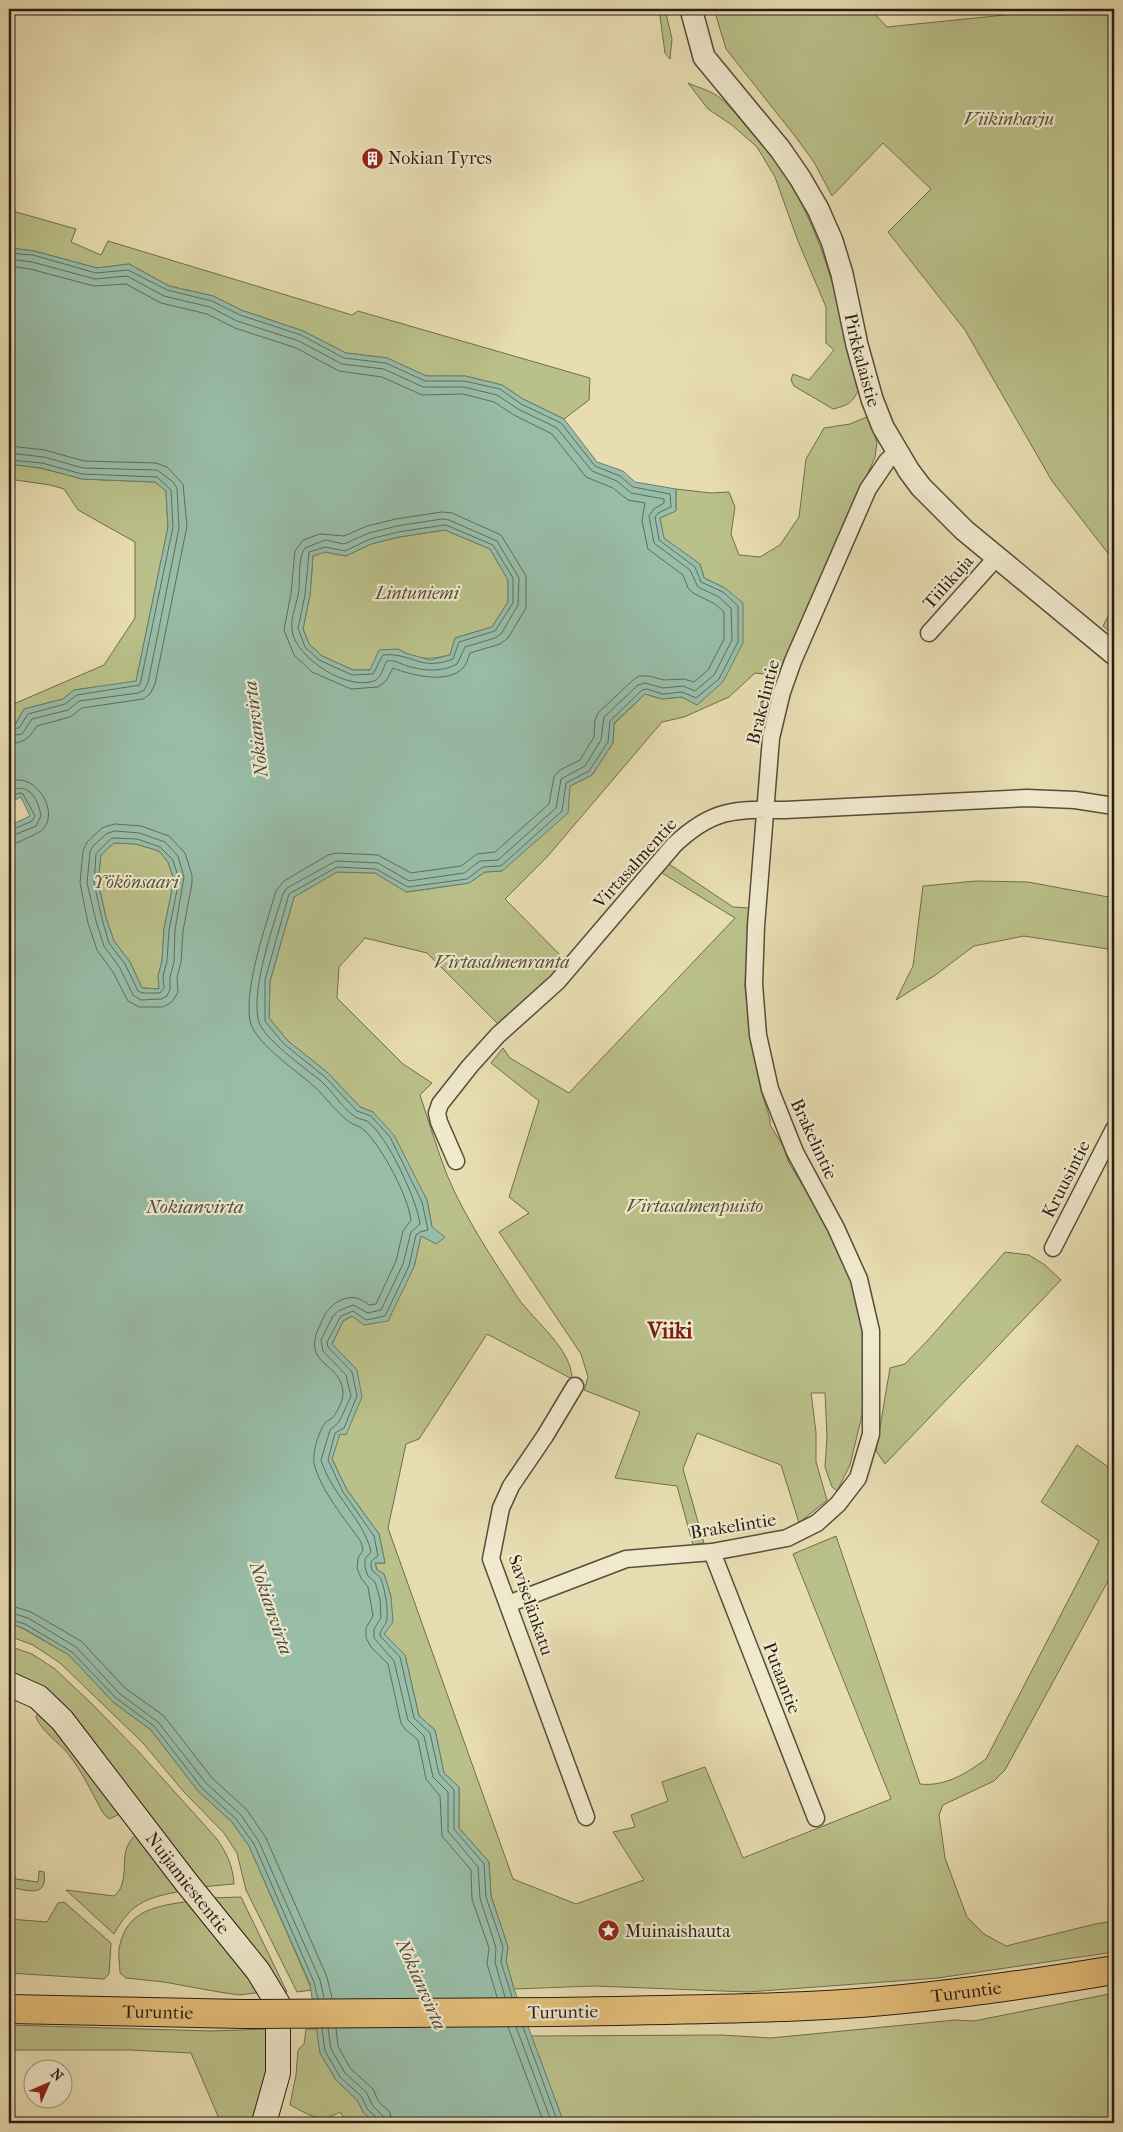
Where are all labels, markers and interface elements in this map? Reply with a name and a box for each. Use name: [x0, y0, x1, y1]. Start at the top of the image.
park label: Viikinharju: [964, 109, 1054, 130]
building icon: Nokian Tyres: [360, 146, 384, 170]
place label: Nokian Tyres: [388, 148, 492, 169]
street label: Pirkkalaistie: [840, 311, 884, 411]
street label: Tiilikuja: [919, 551, 978, 614]
park label: Lintuniemi: [373, 583, 461, 604]
street label: Brakelintie: [743, 657, 784, 747]
water label: Nokianvirta: [239, 679, 273, 779]
street label: Virtasalmentie: [589, 814, 681, 913]
park label: Yökönsaari: [93, 872, 180, 893]
park label: Virtasalmenranta: [434, 952, 570, 973]
street label: Brakelintie: [786, 1096, 841, 1183]
street label: Kruusintie: [1038, 1137, 1095, 1221]
water label: Nokianvirta: [145, 1196, 244, 1218]
park label: Virtasalmenpuisto: [627, 1196, 763, 1217]
district label: Viiki: [646, 1318, 693, 1344]
street label: Brakelintie: [689, 1509, 778, 1544]
street label: Saviselänkatu: [504, 1552, 558, 1658]
water label: Nokianvirta: [244, 1558, 297, 1658]
street label: Putaantie: [758, 1639, 805, 1717]
street label: Nuijamiestentie: [141, 1828, 234, 1939]
place icon: Muinaishauta: [597, 1919, 621, 1943]
place label: Muinaishauta: [625, 1921, 731, 1942]
water label: Nokianvirta: [391, 1935, 451, 2033]
street label: Turuntie: [930, 1978, 1003, 2007]
street label: Turuntie: [122, 2001, 194, 2024]
street label: Turuntie: [528, 2001, 599, 2024]
north arrow: [22, 2060, 72, 2110]
text: N: [47, 2065, 67, 2085]

